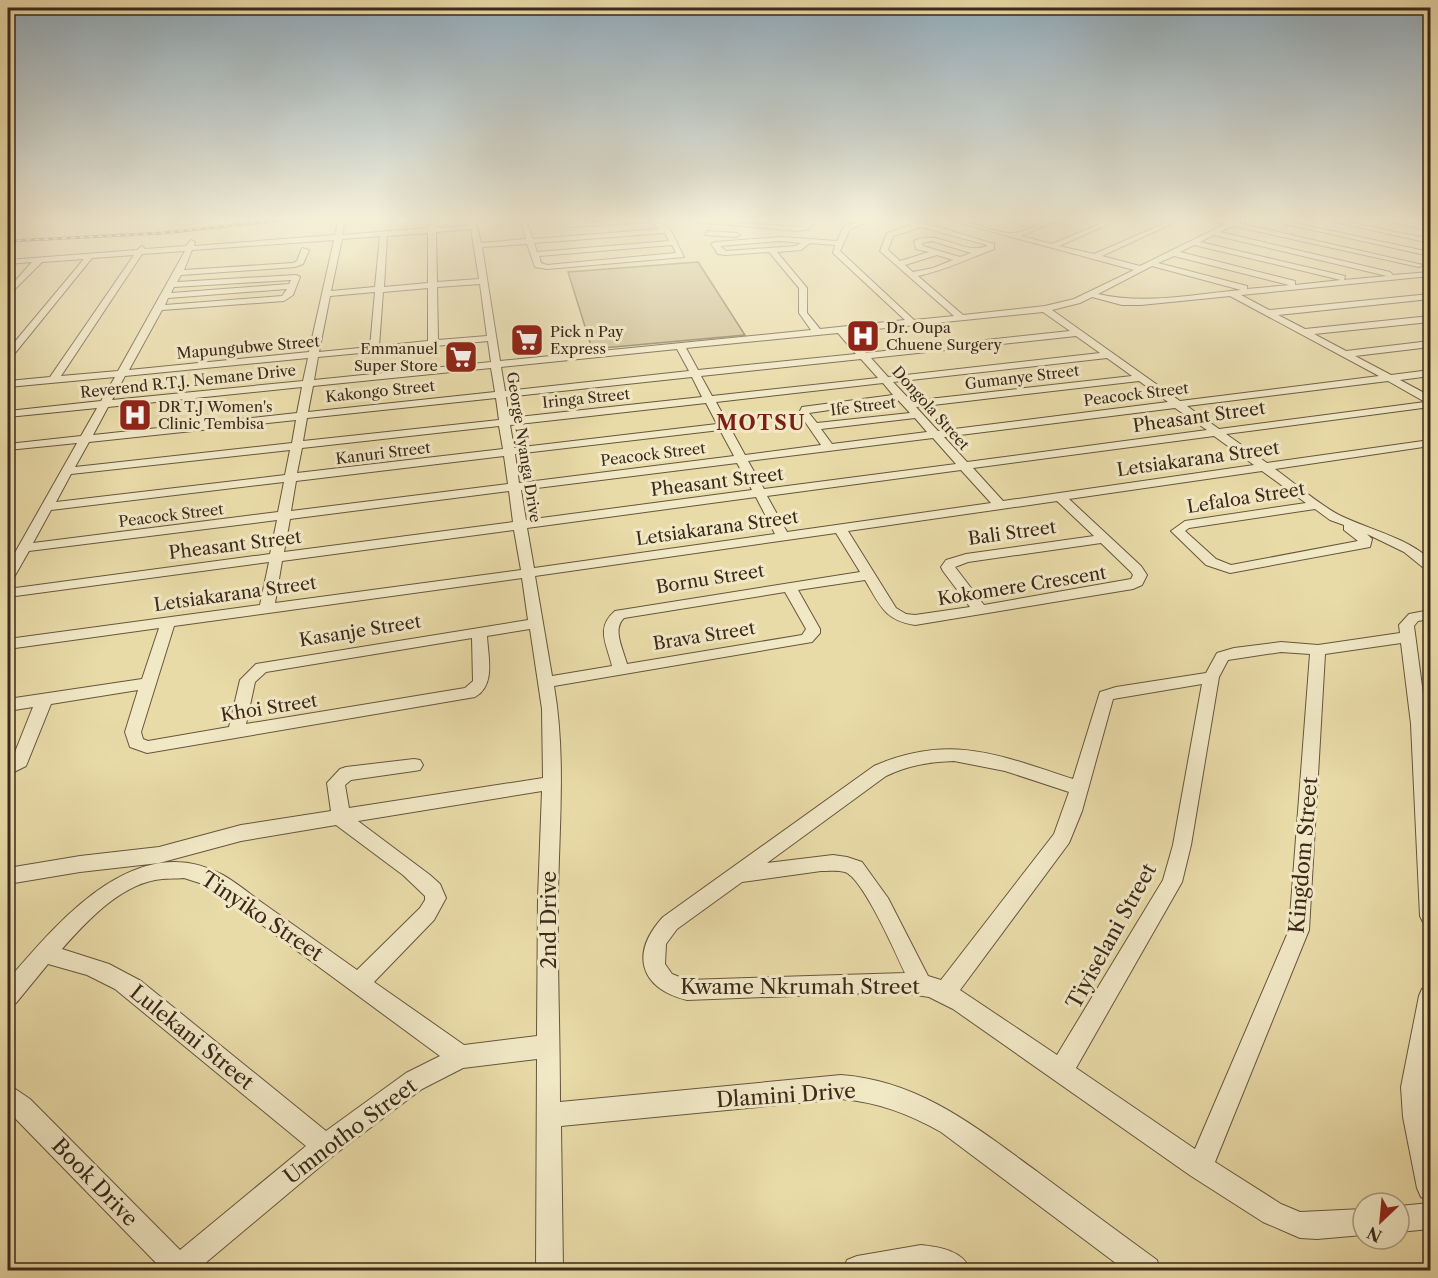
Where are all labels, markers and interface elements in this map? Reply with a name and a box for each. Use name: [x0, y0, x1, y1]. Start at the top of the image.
hospital icon: Dr. Oupa Chuene Surgery: [845, 318, 881, 354]
place label: Dr. Oupa Chuene Surgery: [886, 318, 1002, 354]
supermarket icon: Pick n Pay Express: [509, 322, 545, 358]
place label: Pick n Pay Express: [550, 322, 624, 358]
street label: Mapungubwe Street: [176, 331, 321, 363]
place label: Emmanuel Super Store: [354, 339, 439, 375]
supermarket icon: Emmanuel Super Store: [443, 339, 479, 375]
street label: Reverend R.T.J. Nemane Drive: [79, 360, 297, 402]
street label: Gumanye Street: [964, 360, 1081, 393]
street label: Dongola Street: [888, 362, 974, 454]
street label: George Nyanga Drive: [503, 370, 545, 524]
street label: Kakongo Street: [324, 376, 436, 406]
street label: Peacock Street: [1082, 378, 1190, 410]
street label: Iringa Street: [541, 384, 631, 412]
street label: Ife Street: [829, 392, 897, 419]
hospital icon: DR T.J Women's Clinic Tembisa: [117, 397, 153, 433]
place label: DR T.J Women's Clinic Tembisa: [158, 397, 273, 433]
street label: Pheasant Street: [1131, 397, 1267, 437]
district label: MOTSU: [716, 411, 806, 435]
street label: Letsiakarana Street: [1115, 437, 1281, 481]
street label: Kanuri Street: [334, 438, 432, 468]
street label: Peacock Street: [599, 438, 707, 470]
street label: Pheasant Street: [649, 463, 785, 501]
street label: Lefaloa Street: [1185, 478, 1307, 518]
street label: Peacock Street: [117, 499, 225, 531]
street label: Letsiakarana Street: [634, 506, 800, 550]
street label: Bali Street: [967, 516, 1058, 550]
street label: Pheasant Street: [167, 526, 303, 564]
street label: Bornu Street: [654, 559, 766, 598]
street label: Kokomere Crescent: [936, 562, 1109, 610]
street label: Letsiakarana Street: [152, 572, 318, 616]
street label: Kasanje Street: [297, 610, 423, 651]
street label: Brava Street: [651, 617, 757, 655]
street label: Khoi Street: [219, 689, 320, 726]
street label: Kingdom Street: [1284, 775, 1322, 934]
street label: Tiyiselani Street: [1061, 858, 1162, 1013]
street label: Tinyiko Street: [196, 866, 328, 966]
street label: 2nd Drive: [536, 871, 561, 969]
street label: Kwame Nkrumah Street: [680, 974, 920, 999]
street label: Lulekani Street: [125, 979, 259, 1095]
street label: Umnotho Street: [279, 1073, 422, 1189]
street label: Dlamini Drive: [715, 1078, 857, 1112]
street label: Book Drive: [47, 1133, 143, 1231]
north arrow: [1351, 1191, 1411, 1251]
text: N: [1364, 1222, 1385, 1247]

